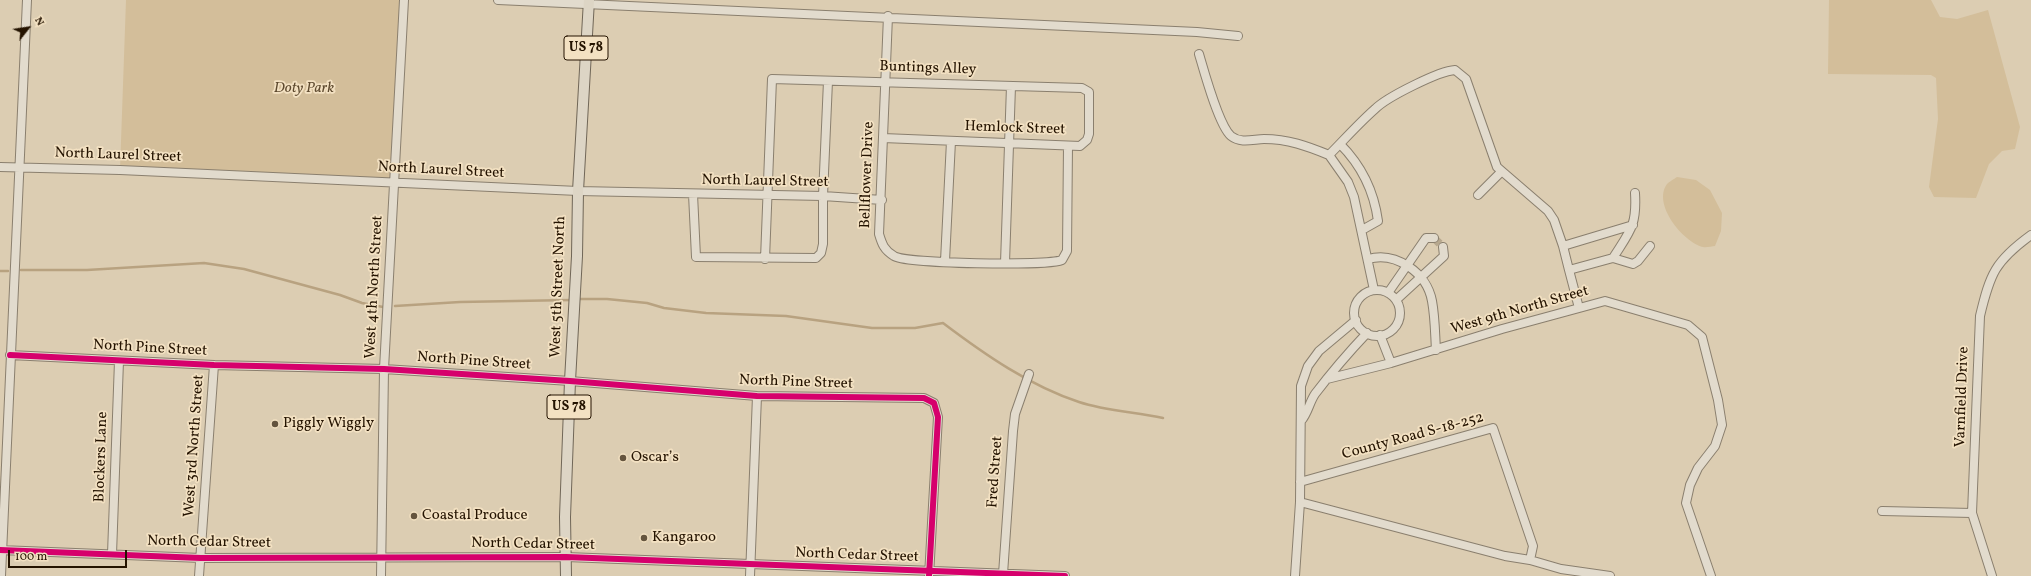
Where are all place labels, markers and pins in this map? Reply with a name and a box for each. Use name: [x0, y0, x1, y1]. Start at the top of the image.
place label: Piggly Wiggly: [283, 415, 374, 433]
marker: Piggly Wiggly: [270, 419, 280, 429]
place label: Oscar’s: [631, 449, 679, 467]
marker: Oscar’s: [618, 453, 628, 463]
place label: Coastal Produce: [422, 507, 528, 525]
marker: Coastal Produce: [409, 511, 419, 521]
place label: Kangaroo: [652, 529, 716, 547]
marker: Kangaroo: [639, 533, 649, 543]

